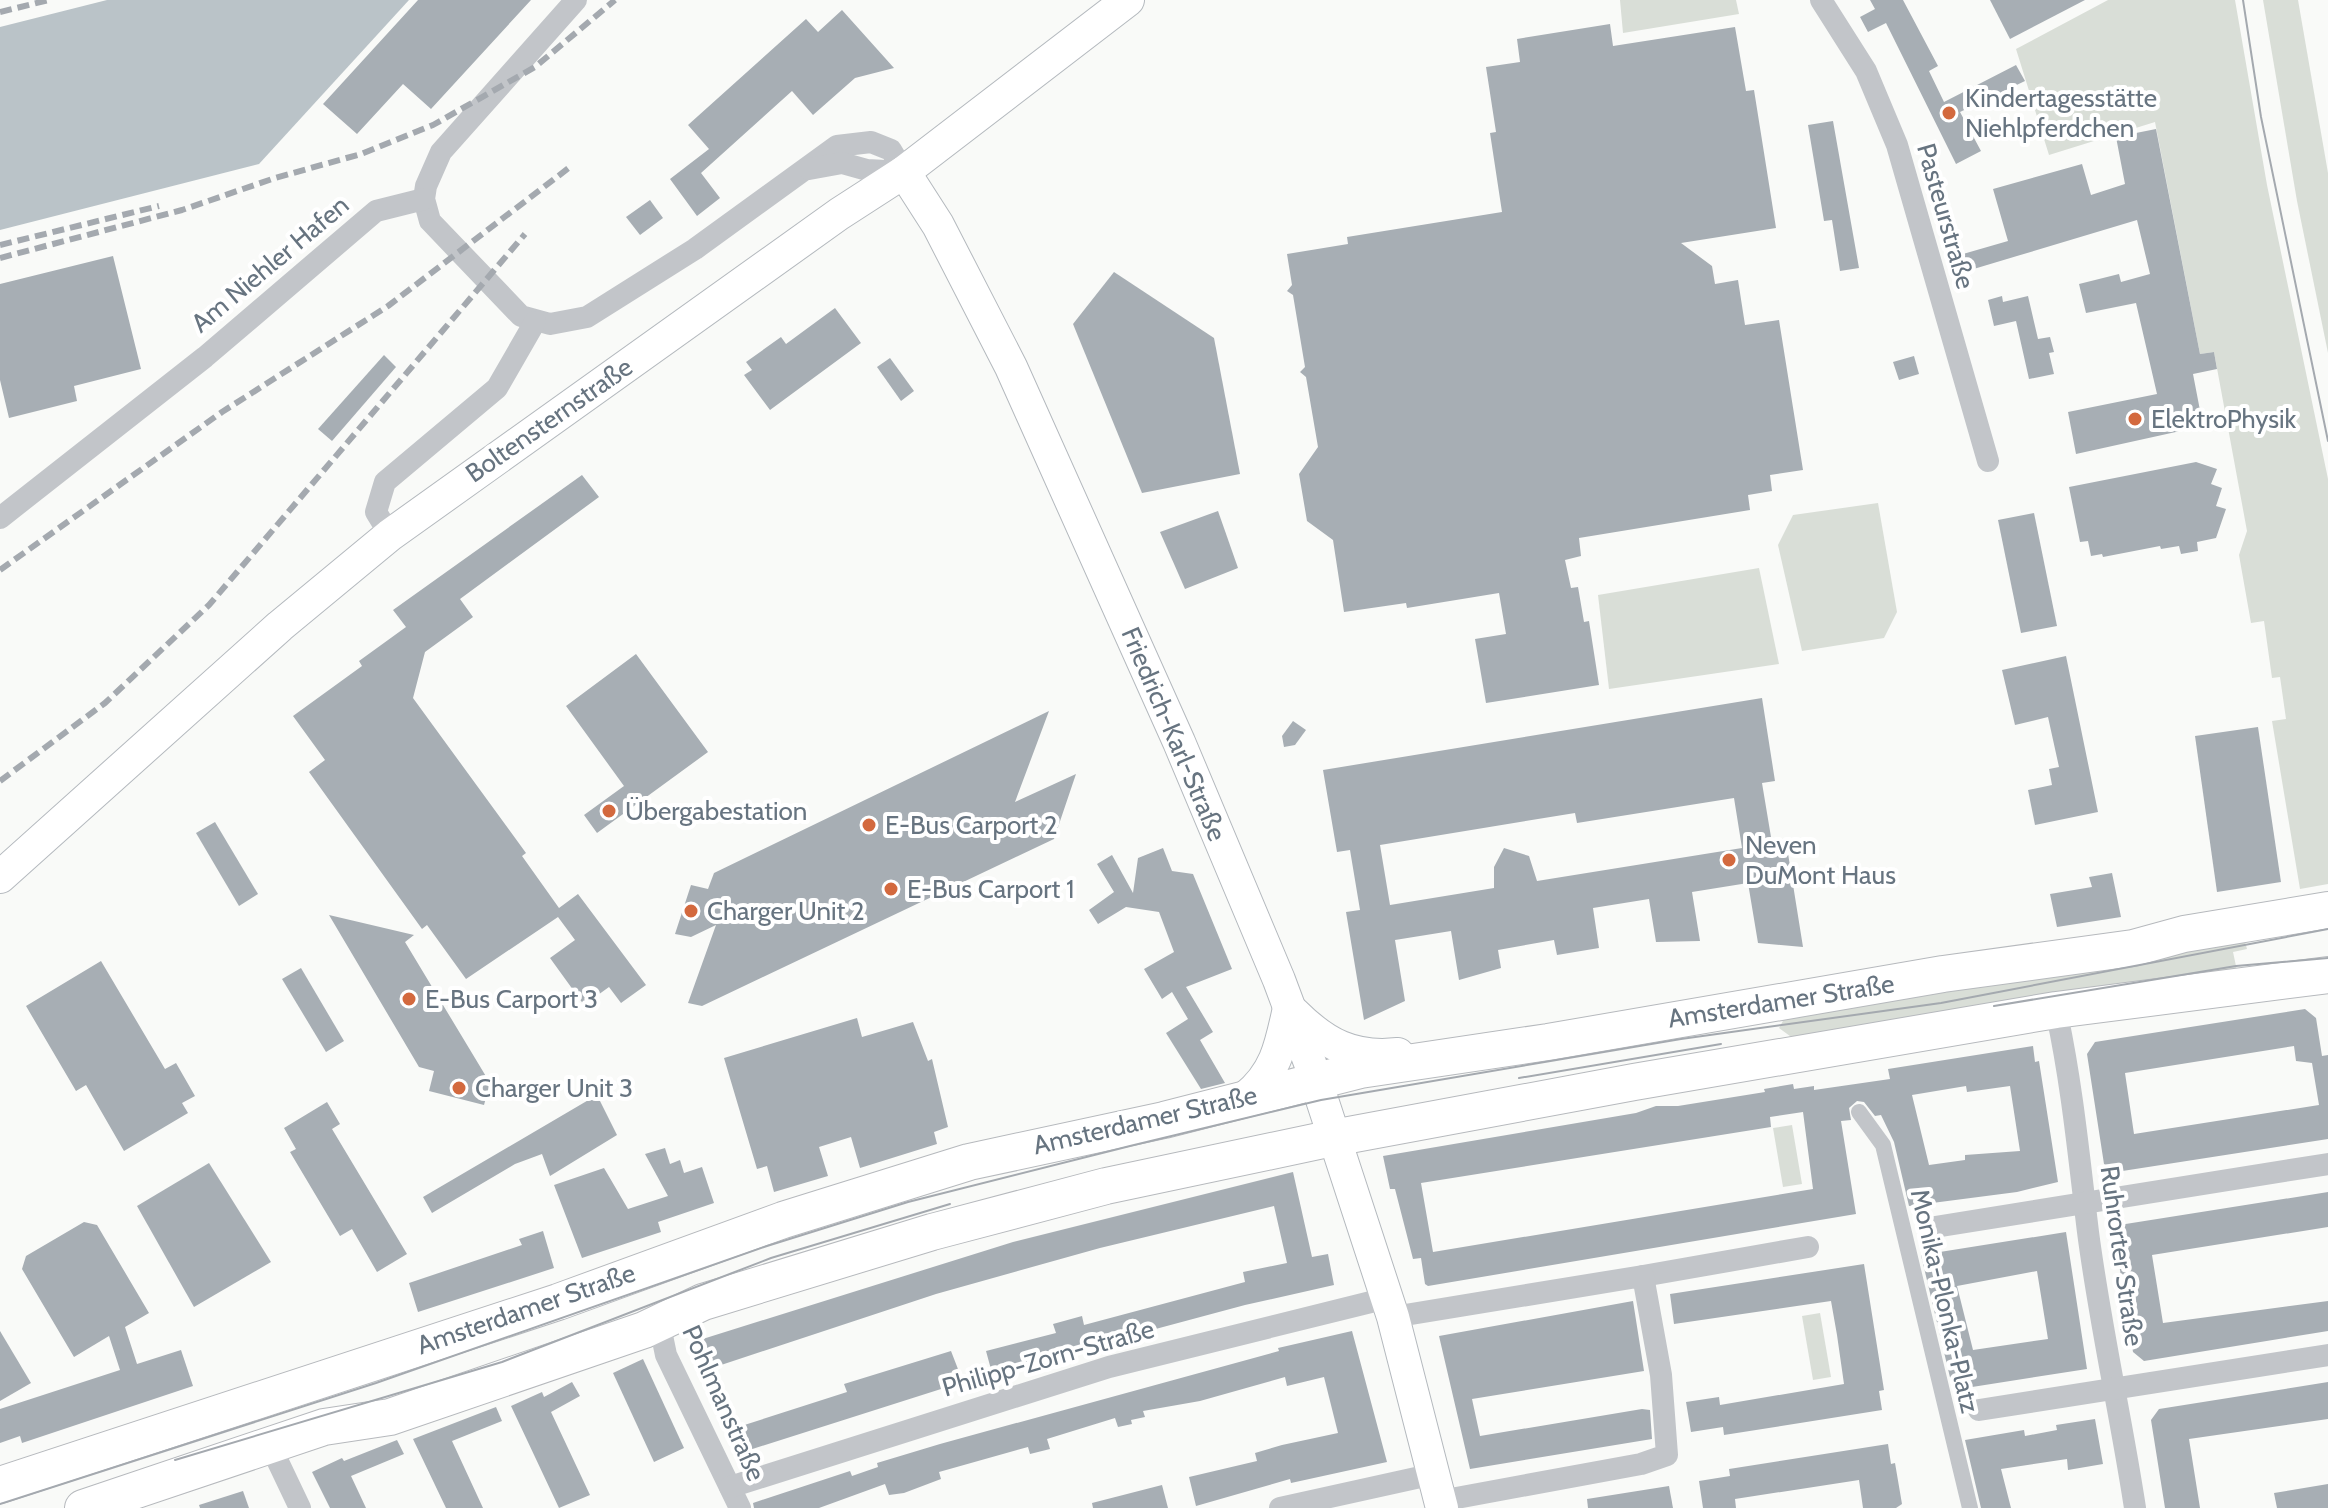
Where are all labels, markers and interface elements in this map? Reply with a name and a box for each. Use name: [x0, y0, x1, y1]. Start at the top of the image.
place label: Kindertagesstätte Niehlpferdchen: [1965, 82, 2157, 144]
marker: Kindertagesstätte Niehlpferdchen: [1940, 104, 1958, 122]
street label: Pasteurstraße: [1910, 140, 1982, 292]
street label: Am Niehler Hafen: [185, 189, 355, 339]
street label: Boltensternstraße: [460, 351, 638, 489]
place label: ElektroPhysik: [2151, 403, 2297, 435]
marker: ElektroPhysik: [2126, 410, 2144, 428]
street label: Friedrich-Karl-Straße: [1115, 622, 1233, 846]
place label: Übergabestation: [625, 795, 807, 827]
marker: Übergabestation: [600, 802, 618, 820]
place label: E-Bus Carport 2: [885, 809, 1058, 841]
marker: E-Bus Carport 2: [860, 816, 878, 834]
place label: Neven DuMont Haus: [1745, 829, 1896, 891]
marker: Neven DuMont Haus: [1720, 851, 1738, 869]
place label: E-Bus Carport 1: [907, 873, 1075, 905]
marker: E-Bus Carport 1: [882, 880, 900, 898]
place label: Charger Unit 2: [707, 895, 865, 927]
marker: Charger Unit 2: [682, 902, 700, 920]
street label: Amsterdamer Straße: [1666, 967, 1896, 1035]
place label: E-Bus Carport 3: [425, 983, 598, 1015]
marker: E-Bus Carport 3: [400, 990, 418, 1008]
place label: Charger Unit 3: [475, 1072, 633, 1104]
marker: Charger Unit 3: [450, 1079, 468, 1097]
street label: Amsterdamer Straße: [1030, 1079, 1260, 1161]
street label: Ruhrorter Straße: [2094, 1164, 2150, 1348]
street label: Monika-Plonka-Platz: [1904, 1186, 1986, 1416]
street label: Amsterdamer Straße: [413, 1257, 639, 1361]
street label: Philipp-Zorn-Straße: [938, 1312, 1158, 1404]
street label: Pohlmanstraße: [675, 1320, 773, 1486]

